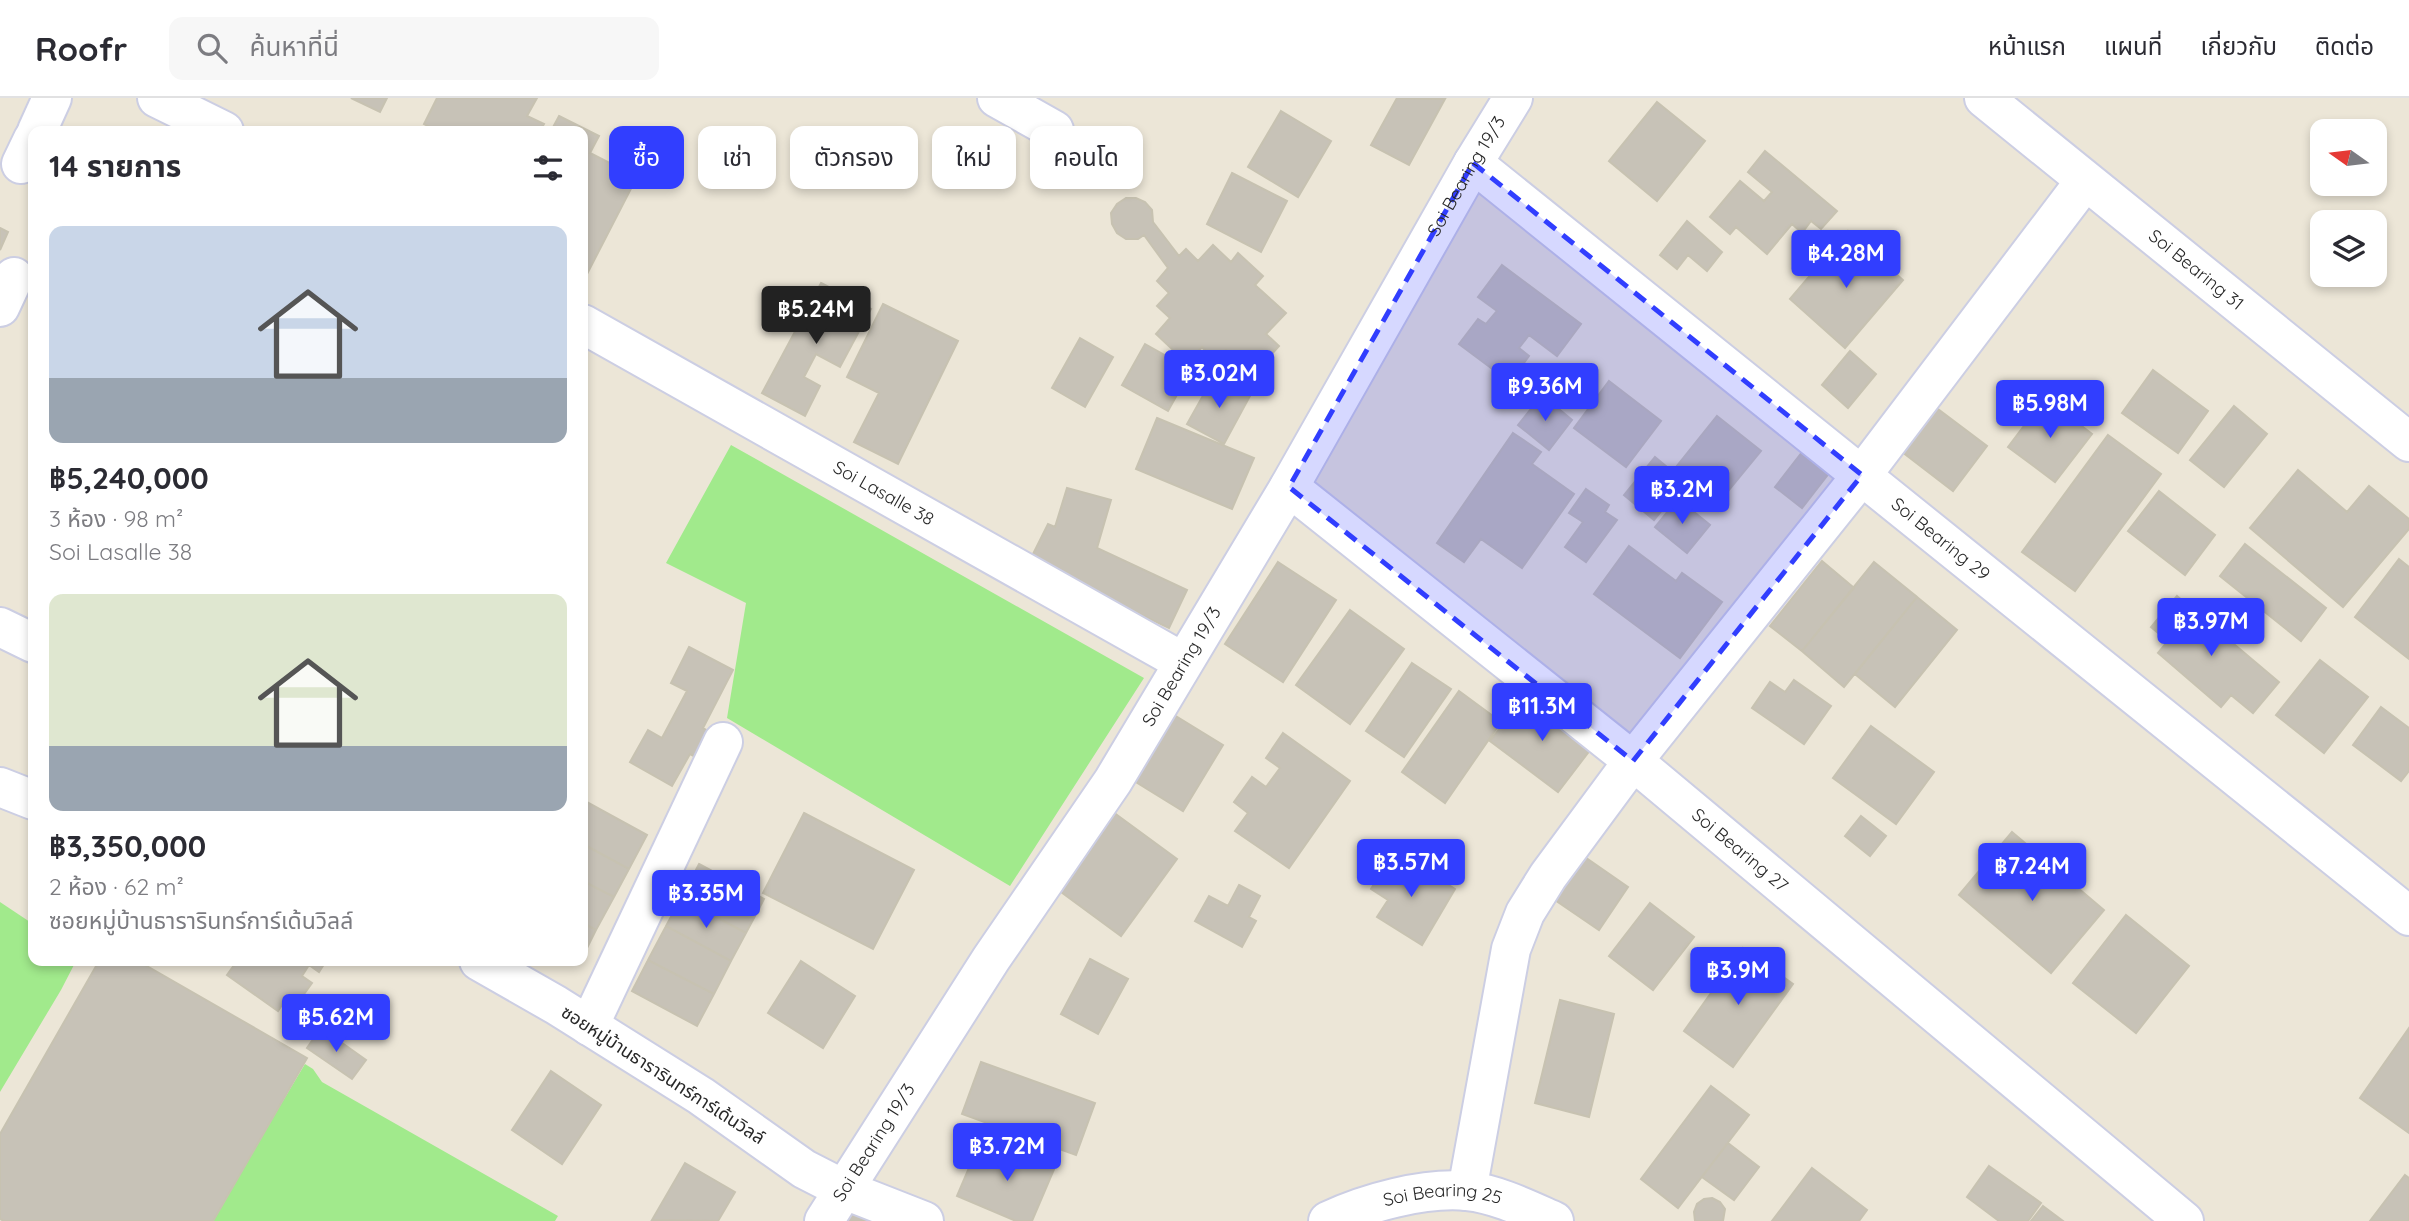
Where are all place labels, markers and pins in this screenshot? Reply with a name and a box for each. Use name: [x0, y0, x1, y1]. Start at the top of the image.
pin: ฿4.28M: [1789, 230, 1903, 290]
pin: ฿5.24M: [759, 286, 873, 346]
pin: ฿3.02M: [1162, 350, 1276, 410]
pin: ฿9.36M: [1488, 364, 1602, 423]
pin: ฿5.98M: [1993, 380, 2107, 440]
pin: ฿3.2M: [1633, 466, 1731, 526]
pin: ฿3.97M: [2154, 598, 2268, 658]
pin: ฿11.3M: [1485, 684, 1599, 743]
pin: ฿3.57M: [1354, 840, 1468, 899]
pin: ฿7.24M: [1975, 844, 2089, 903]
pin: ฿3.35M: [649, 870, 763, 930]
pin: ฿3.9M: [1689, 948, 1787, 1007]
pin: ฿5.62M: [279, 995, 393, 1054]
pin: ฿3.72M: [950, 1124, 1064, 1183]

